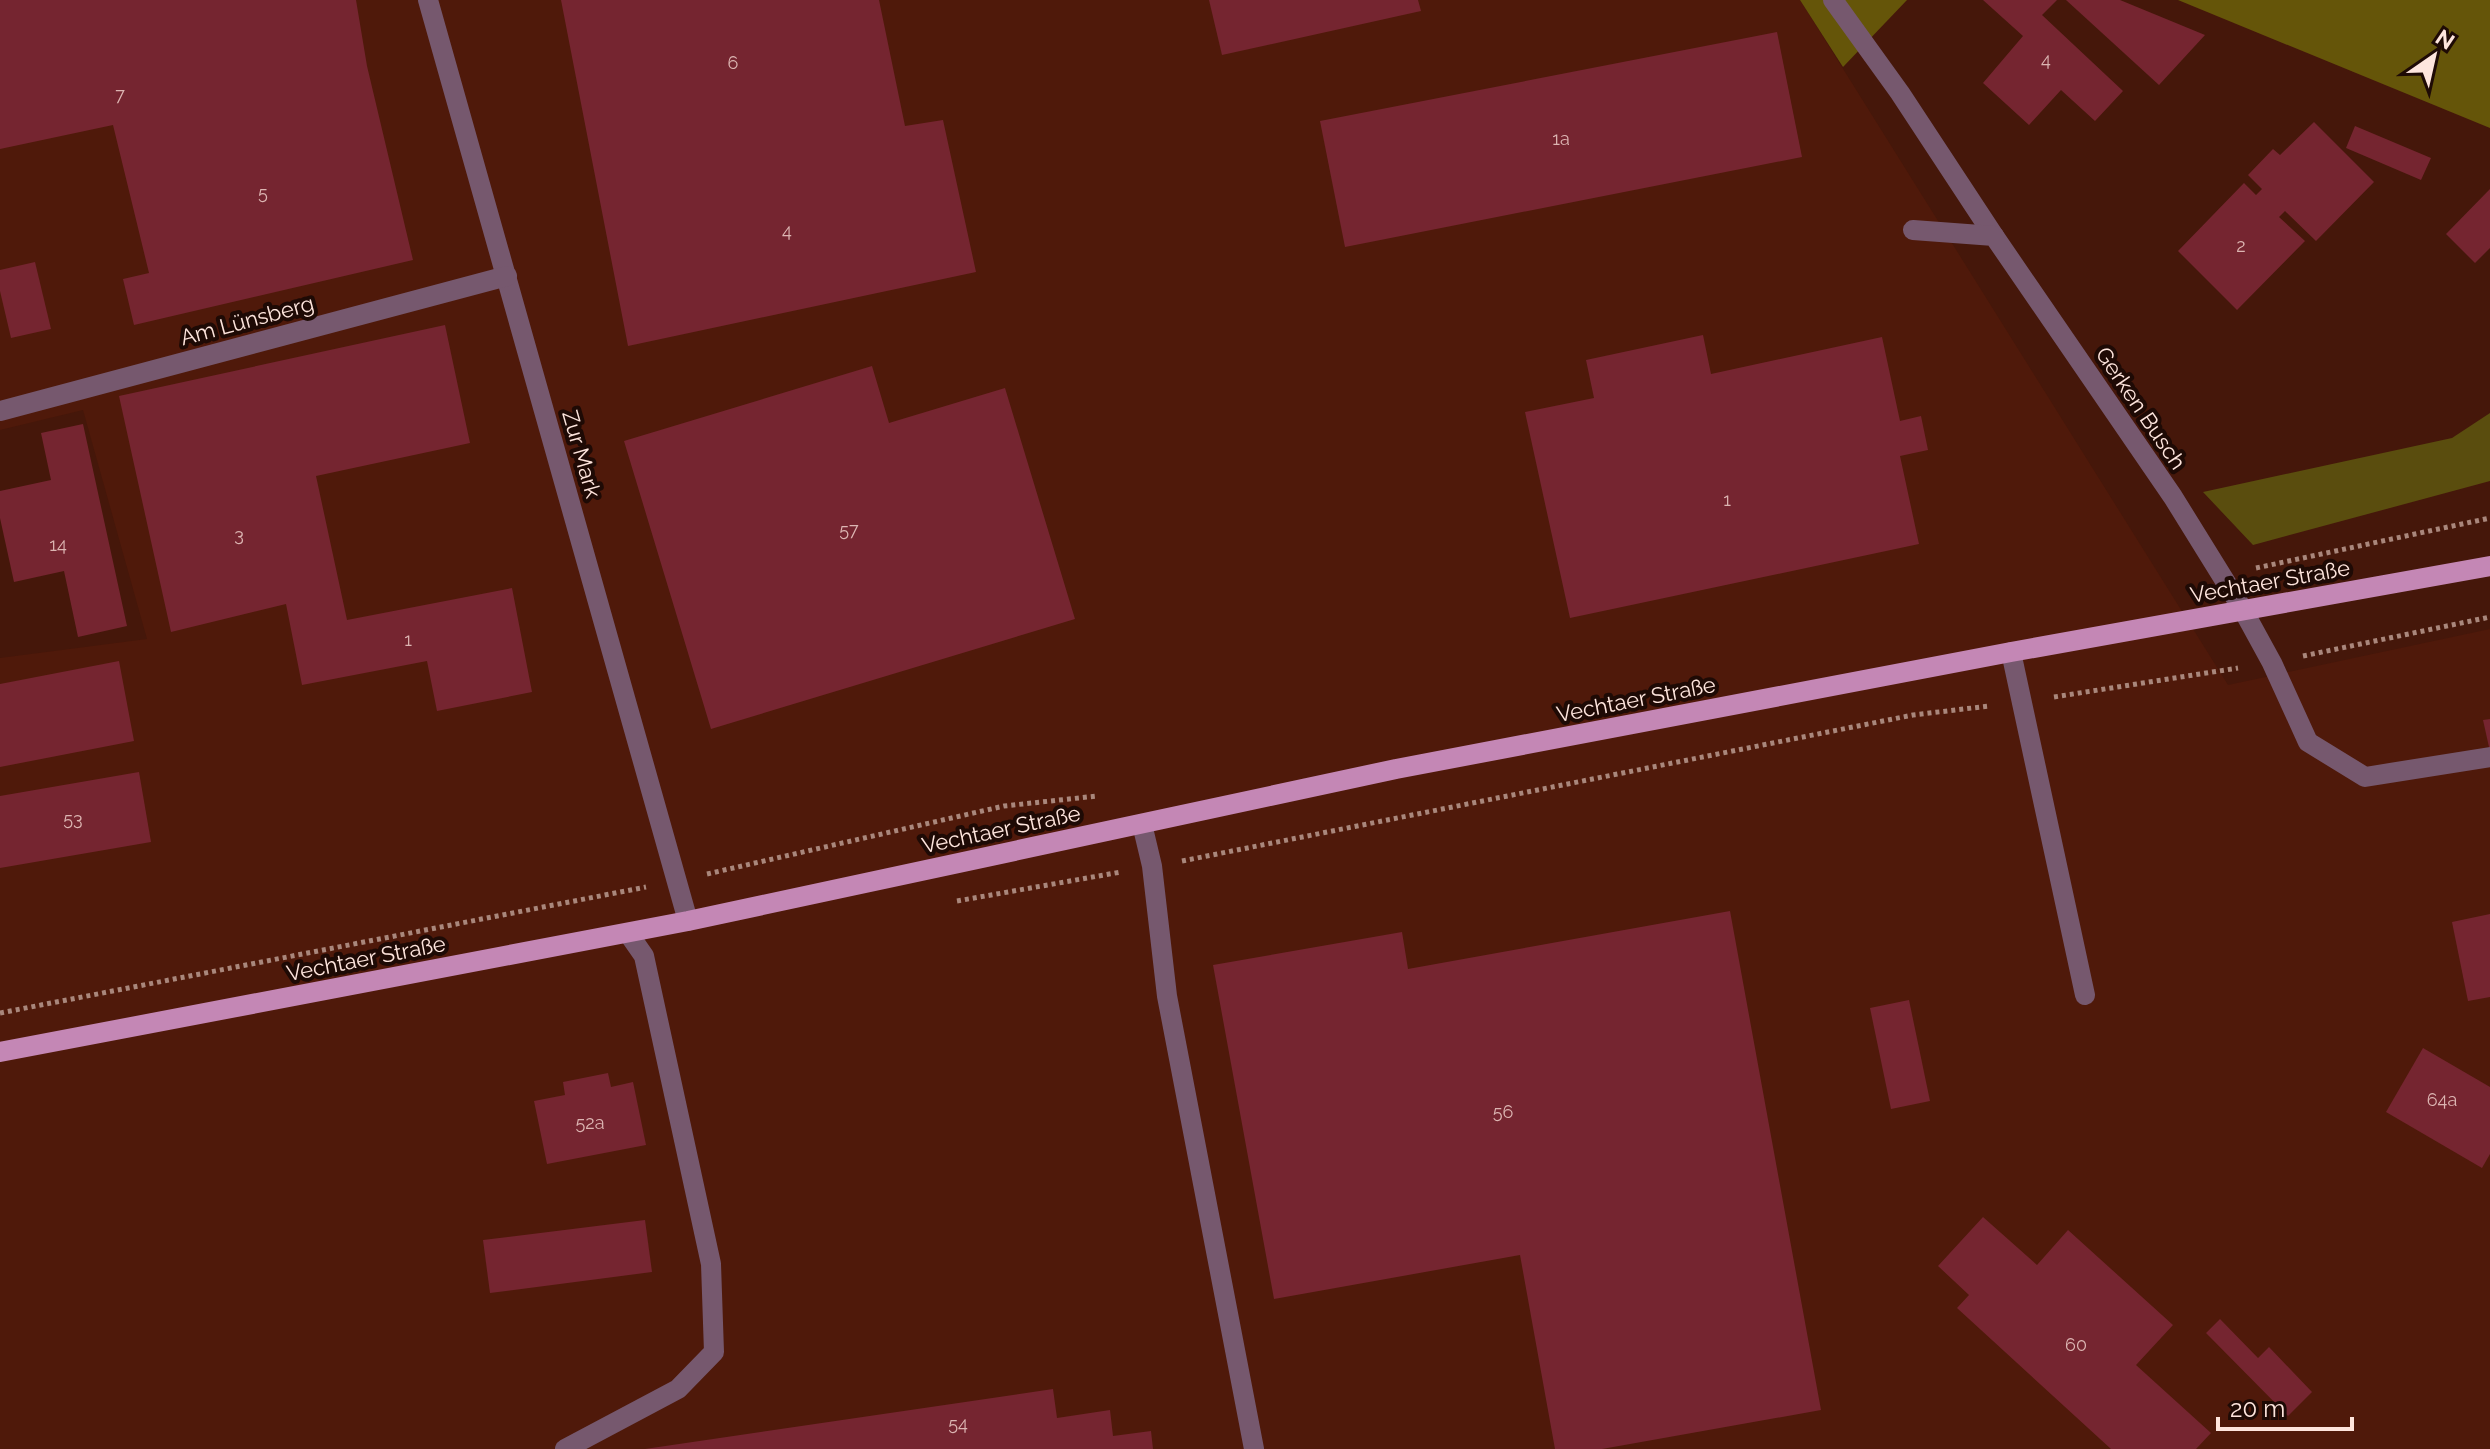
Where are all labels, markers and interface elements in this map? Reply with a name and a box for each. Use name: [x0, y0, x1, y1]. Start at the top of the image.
north arrow: [2394, 16, 2474, 96]
text: N: [2431, 24, 2459, 55]
house number: 4: [2041, 49, 2051, 70]
house number: 6: [728, 52, 739, 73]
house number: 7: [115, 84, 125, 105]
house number: 1a: [1552, 128, 1570, 149]
house number: 5: [258, 182, 268, 203]
house number: 4: [782, 220, 792, 241]
house number: 2: [2236, 235, 2246, 256]
street label: Am Lünsberg: [177, 290, 317, 350]
street label: Gerken Busch: [2091, 342, 2191, 474]
street label: Zur Mark: [557, 407, 607, 501]
house number: 1: [1723, 489, 1731, 510]
house number: 57: [839, 519, 859, 540]
house number: 3: [234, 524, 244, 545]
house number: 14: [49, 534, 67, 555]
street label: Vechtaer Straße: [2188, 554, 2352, 608]
house number: 1: [404, 629, 412, 650]
street label: Vechtaer Straße: [1554, 671, 1718, 727]
street label: Vechtaer Straße: [919, 799, 1083, 859]
house number: 53: [63, 808, 83, 829]
street label: Vechtaer Straße: [284, 930, 448, 986]
house number: 64a: [2427, 1089, 2457, 1110]
house number: 56: [1493, 1101, 1513, 1122]
house number: 52a: [576, 1112, 605, 1133]
house number: 60: [2065, 1334, 2087, 1355]
scale bar: [2218, 1381, 2352, 1431]
text: 20 m: [2230, 1394, 2285, 1423]
house number: 54: [948, 1413, 968, 1434]

